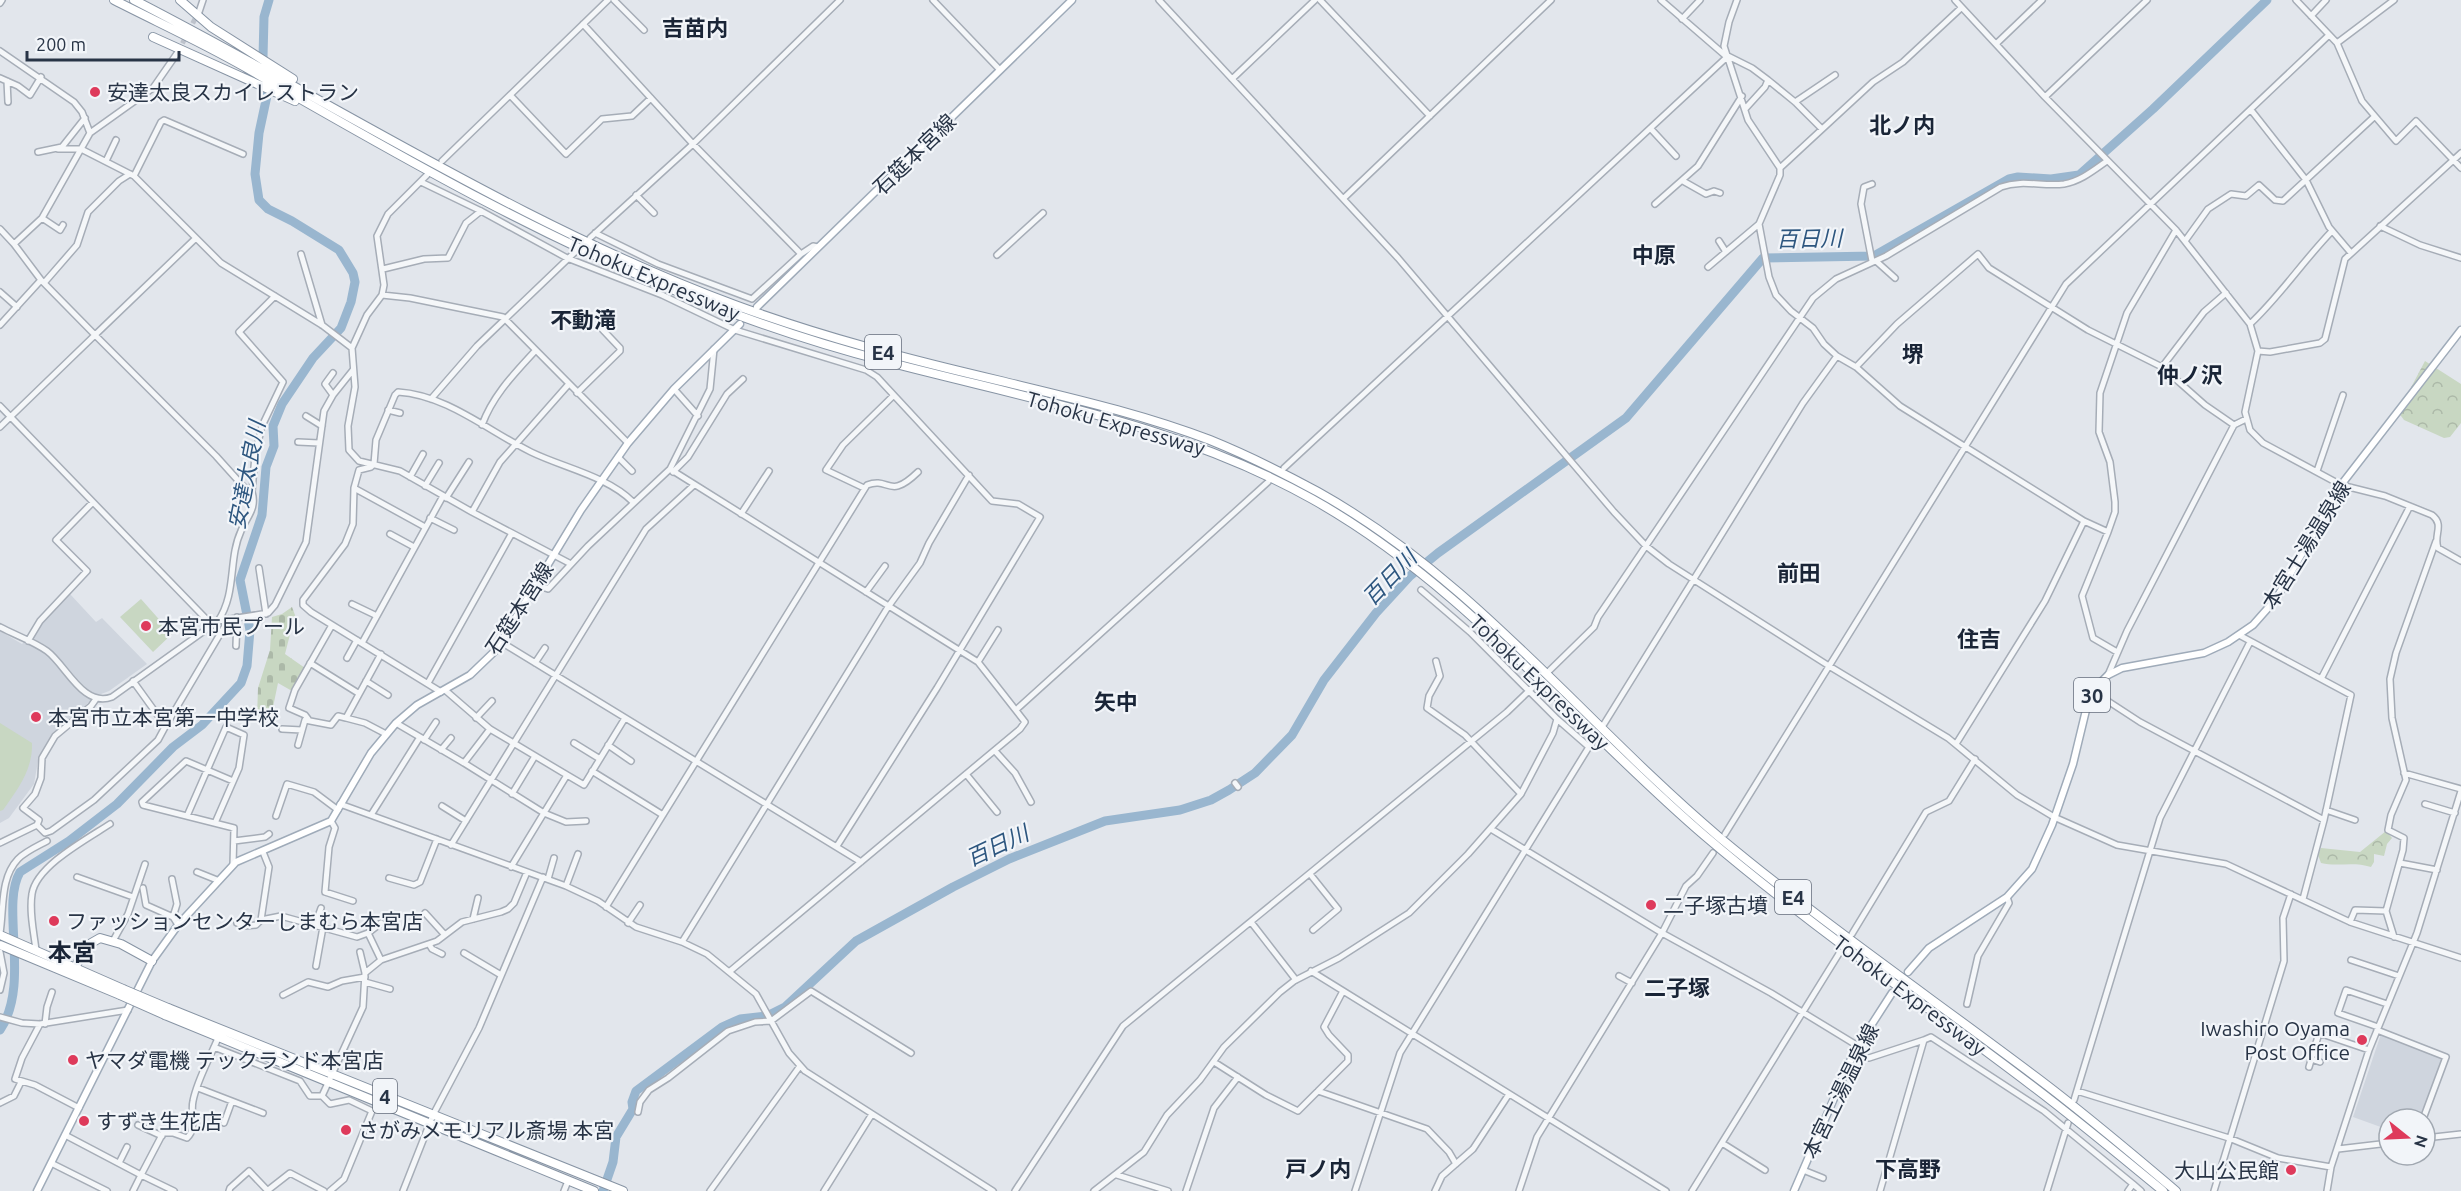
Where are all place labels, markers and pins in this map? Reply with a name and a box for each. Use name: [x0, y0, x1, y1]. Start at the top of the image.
place label: 安達太良スカイレストラン: [107, 80, 359, 104]
marker: 安達太良スカイレストラン: [88, 85, 102, 99]
place label: 本宮市民プール: [158, 614, 305, 638]
marker: 本宮市民プール: [139, 619, 153, 633]
place label: 本宮市立本宮第一中学校: [48, 705, 279, 729]
marker: 本宮市立本宮第一中学校: [29, 710, 43, 724]
place label: 二子塚古墳: [1663, 893, 1768, 917]
marker: 二子塚古墳: [1644, 898, 1658, 912]
place label: ファッションセンターしまむら本宮店: [66, 909, 423, 933]
marker: ファッションセンターしまむら本宮店: [47, 914, 61, 928]
place label: Iwashiro Oyama Post Office: [2200, 1016, 2350, 1064]
marker: Iwashiro Oyama Post Office: [2355, 1033, 2369, 1047]
place label: ヤマダ電機 テックランド本宮店: [85, 1048, 384, 1072]
marker: ヤマダ電機 テックランド本宮店: [66, 1053, 80, 1067]
place label: すずき生花店: [96, 1109, 222, 1133]
marker: すずき生花店: [77, 1114, 91, 1128]
place label: さがみメモリアル斎場 本宮: [358, 1118, 615, 1142]
marker: さがみメモリアル斎場 本宮: [339, 1123, 353, 1137]
place label: 大山公民館: [2174, 1158, 2279, 1182]
marker: 大山公民館: [2284, 1163, 2298, 1177]

